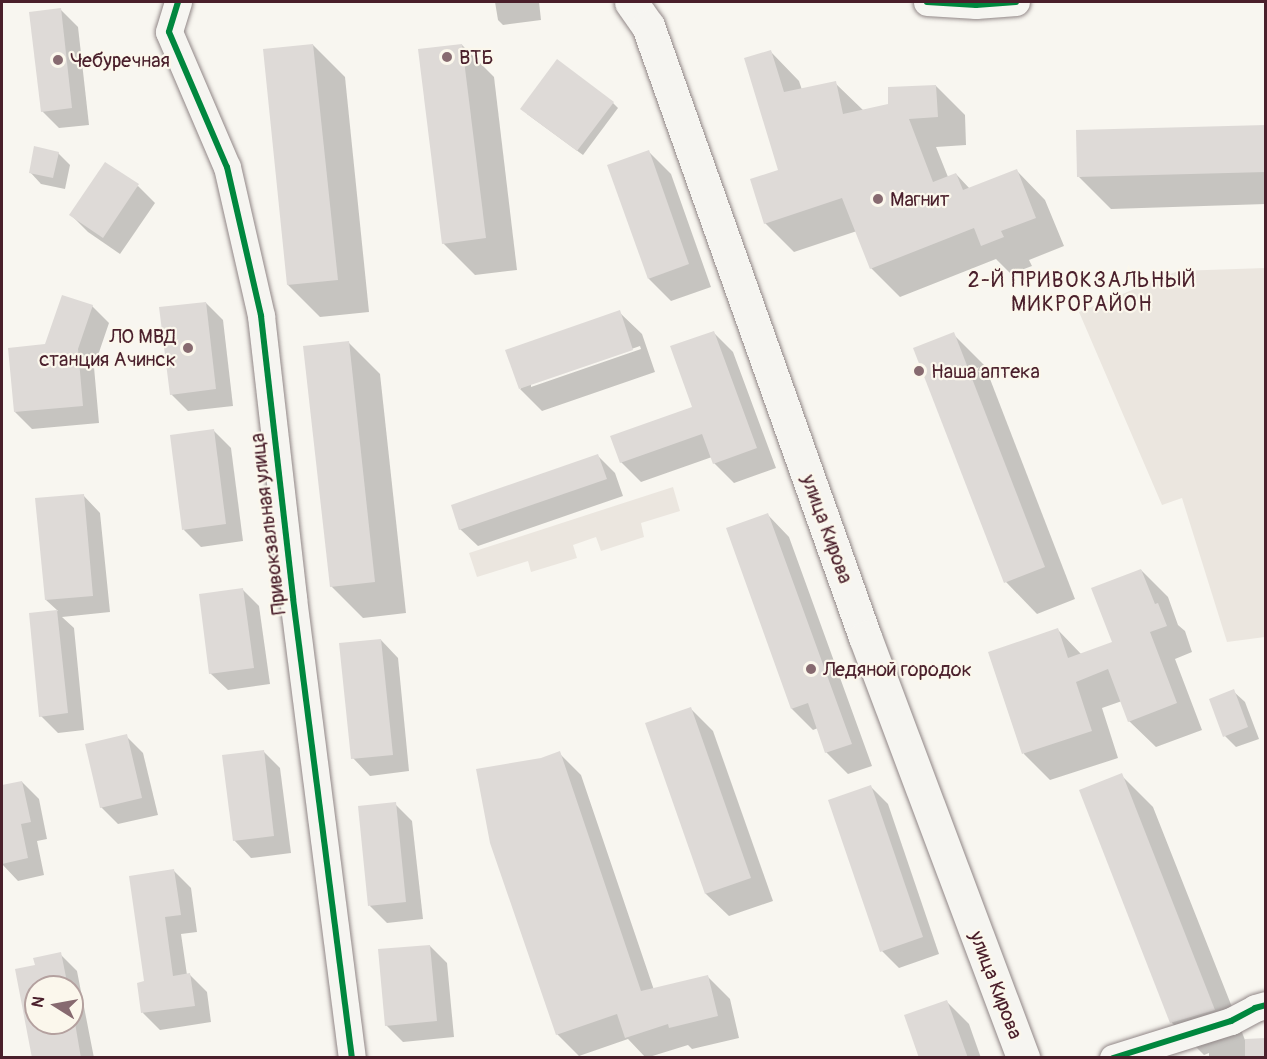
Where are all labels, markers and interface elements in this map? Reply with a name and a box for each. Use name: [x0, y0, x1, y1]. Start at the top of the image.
place label: ВТБ: [459, 45, 493, 69]
place label: Чебуречная: [70, 48, 170, 72]
marker: ВТБ: [440, 50, 454, 64]
marker: Чебуречная: [51, 53, 65, 67]
place label: Магнит: [890, 187, 949, 211]
marker: Магнит: [871, 192, 885, 206]
district label: 2-Й ПРИВОКЗАЛЬНЫЙ МИКРОРАЙОН: [968, 268, 1196, 318]
place label: ЛО МВД станция Ачинск: [39, 324, 176, 371]
marker: ЛО МВД станция Ачинск: [181, 341, 195, 355]
place label: Наша аптека: [931, 359, 1040, 383]
marker: Наша аптека: [912, 364, 926, 378]
street label: Привокзальная улица: [245, 432, 291, 616]
street label: улица Кирова: [796, 471, 858, 587]
place label: Ледяной городок: [823, 657, 972, 681]
marker: Ледяной городок: [804, 662, 818, 676]
street label: улица Кирова: [964, 928, 1028, 1042]
north arrow: [24, 975, 84, 1035]
text: N: [27, 995, 49, 1009]

